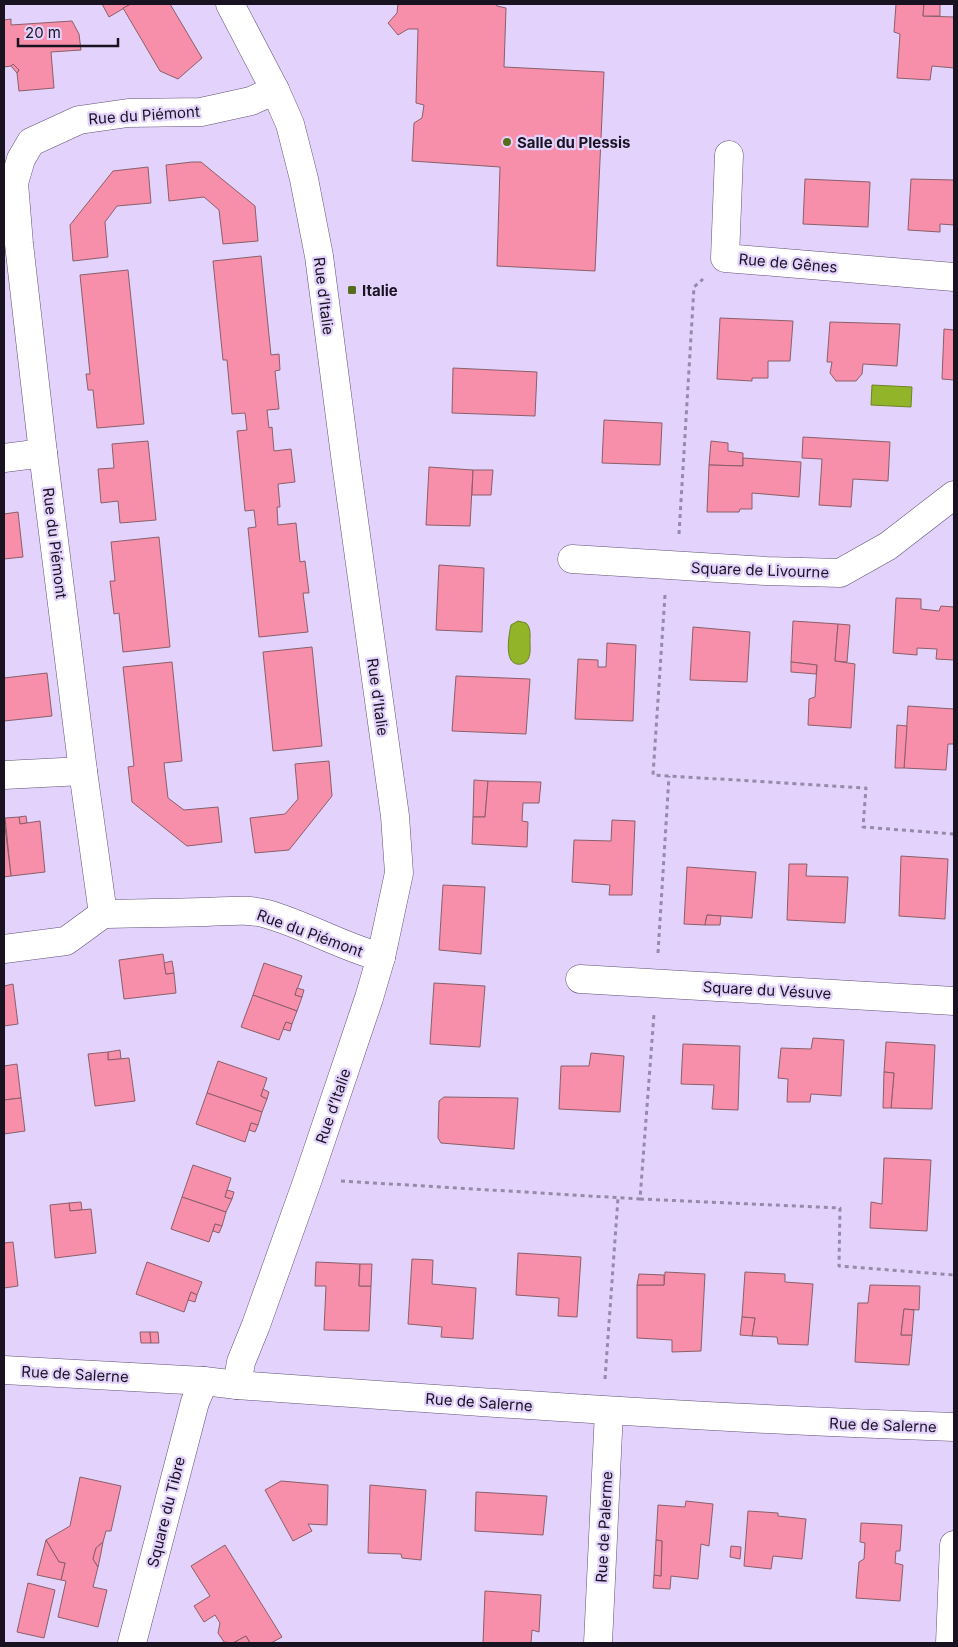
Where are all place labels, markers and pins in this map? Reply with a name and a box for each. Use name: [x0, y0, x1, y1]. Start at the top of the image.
place label: Salle du Plessis: [517, 133, 630, 152]
marker: Salle du Plessis: [501, 136, 513, 148]
place label: Italie: [362, 281, 398, 300]
marker: Italie: [346, 284, 358, 296]

